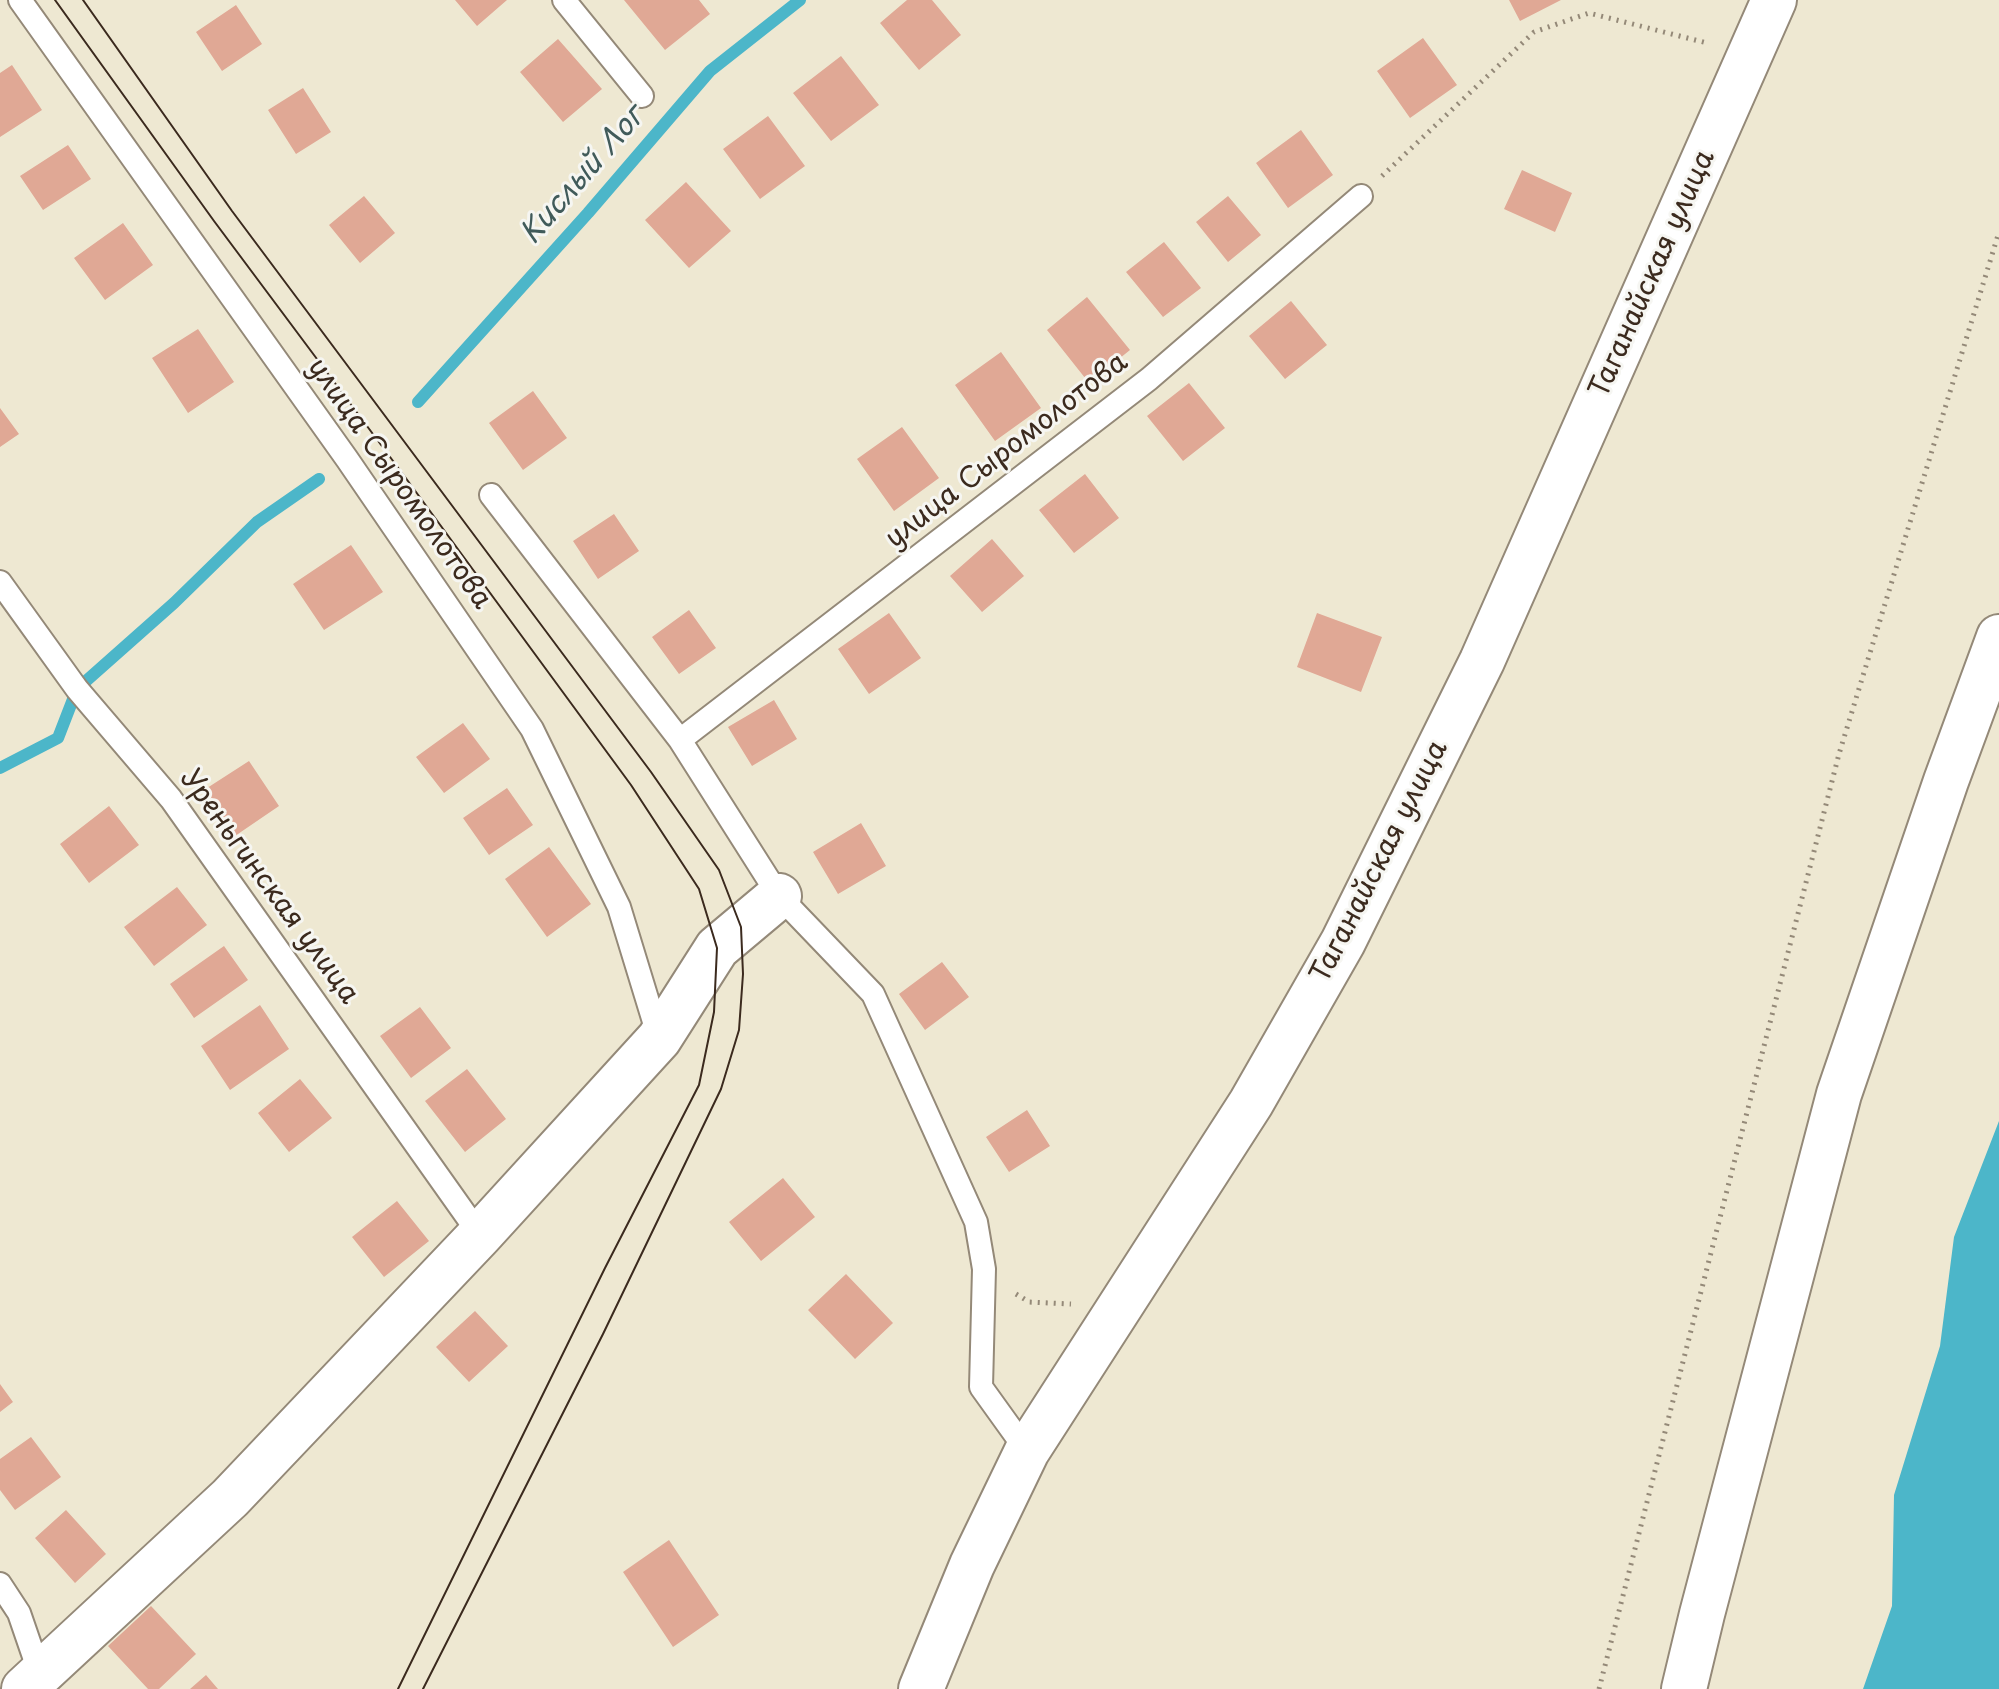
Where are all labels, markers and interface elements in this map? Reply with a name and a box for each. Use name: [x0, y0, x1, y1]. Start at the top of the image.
water label: Кислый Лог: [514, 100, 652, 252]
street label: Таганайская улица: [1583, 145, 1723, 403]
street label: улица Сыромолотова: [879, 346, 1135, 556]
street label: улица Сыромолотова: [300, 352, 498, 616]
street label: Таганайская улица: [1304, 735, 1456, 989]
street label: Уреньгинская улица: [173, 763, 365, 1011]

